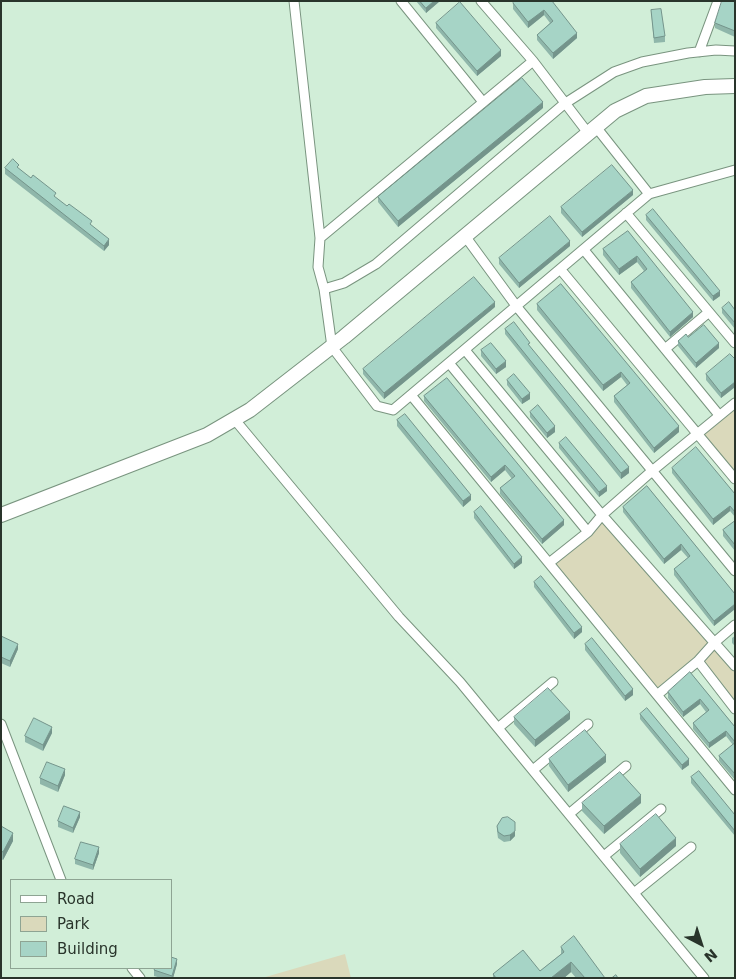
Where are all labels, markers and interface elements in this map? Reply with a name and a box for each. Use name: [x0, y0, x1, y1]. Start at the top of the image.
legend: [10, 879, 172, 969]
text: Road: [57, 890, 95, 908]
text: Park: [57, 915, 89, 933]
north arrow: [676, 919, 726, 969]
text: Building: [57, 940, 118, 958]
text: N: [701, 946, 720, 965]

